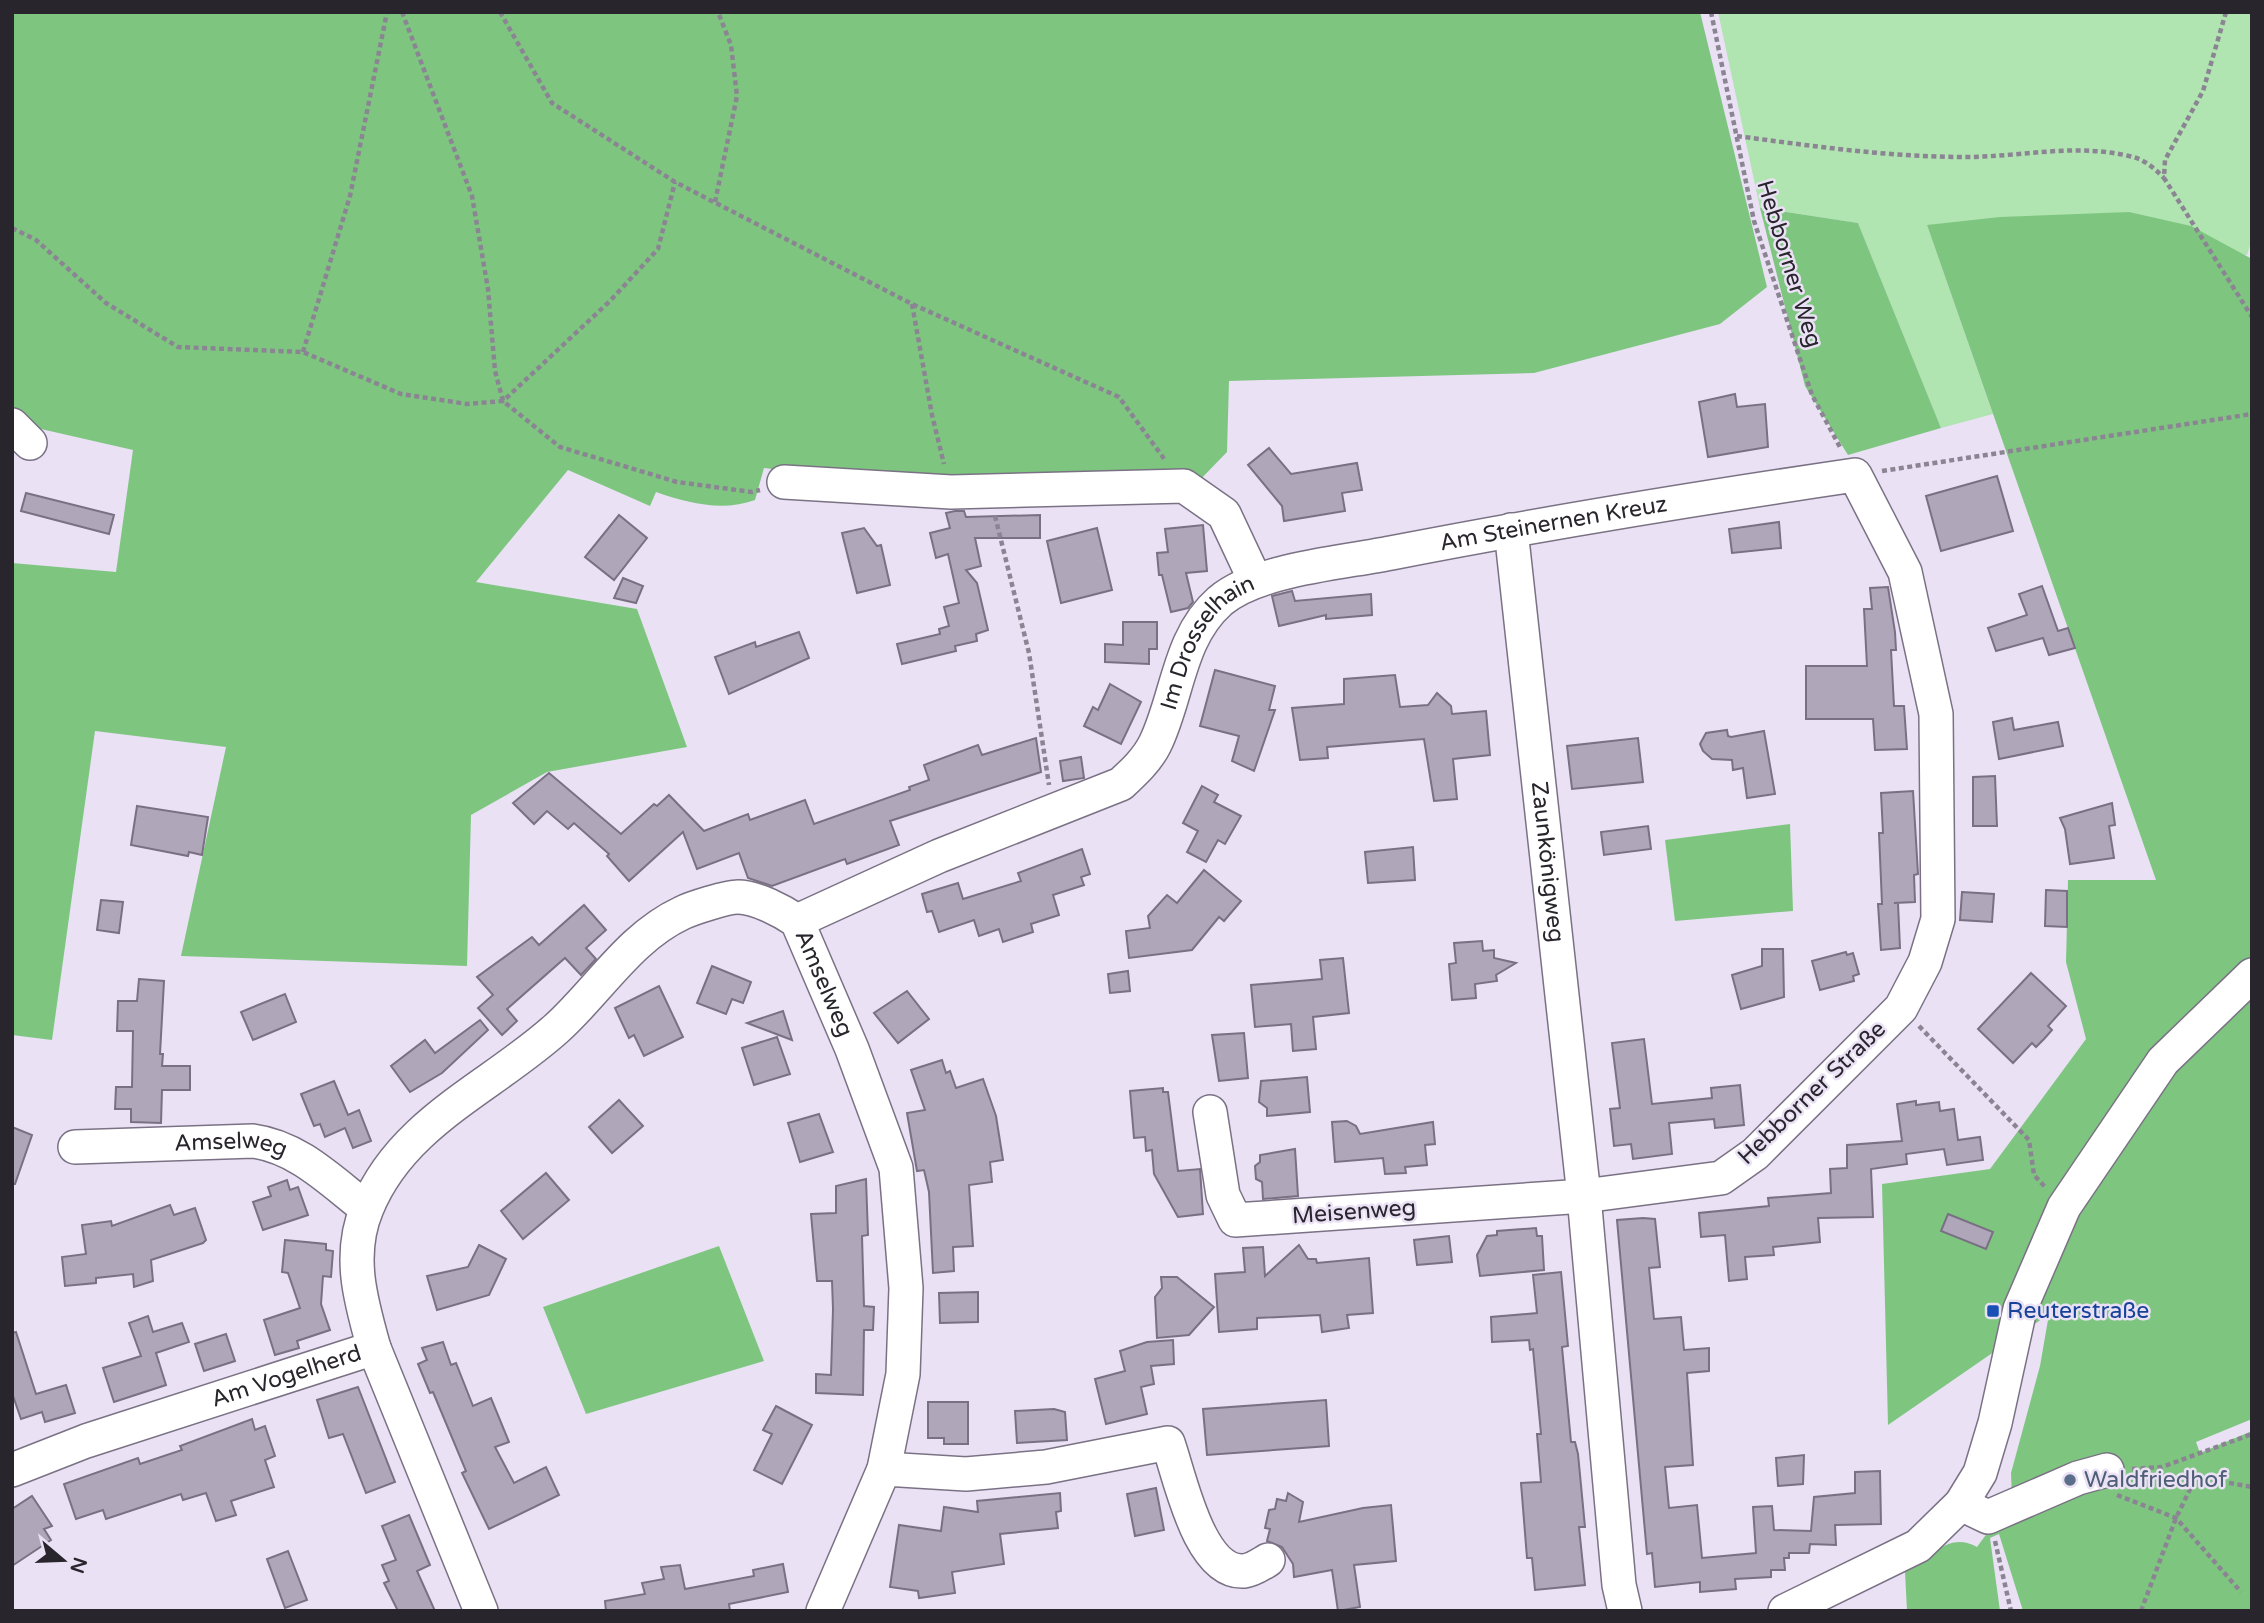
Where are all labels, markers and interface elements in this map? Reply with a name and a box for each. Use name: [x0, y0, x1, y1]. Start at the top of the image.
street label: Hebborner Weg: [1750, 177, 1828, 351]
street label: Am Steinernen Kreuz: [1437, 490, 1669, 557]
street label: Im Drosselhain: [1155, 569, 1259, 713]
street label: Zaunkönigweg: [1525, 780, 1570, 944]
street label: Amselweg: [789, 926, 859, 1041]
street label: Hebborner Straße: [1732, 1015, 1892, 1171]
street label: Amselweg: [174, 1127, 291, 1164]
street label: Meisenweg: [1291, 1194, 1417, 1230]
place label: Reuterstraße: [2007, 1297, 2149, 1325]
marker: Reuterstraße: [1985, 1303, 2001, 1319]
street label: Am Vogelherd: [208, 1339, 365, 1414]
place label: Waldfriedhof: [2084, 1466, 2227, 1494]
marker: Waldfriedhof: [2062, 1472, 2078, 1488]
north arrow: [28, 1525, 98, 1595]
text: N: [65, 1554, 91, 1576]

